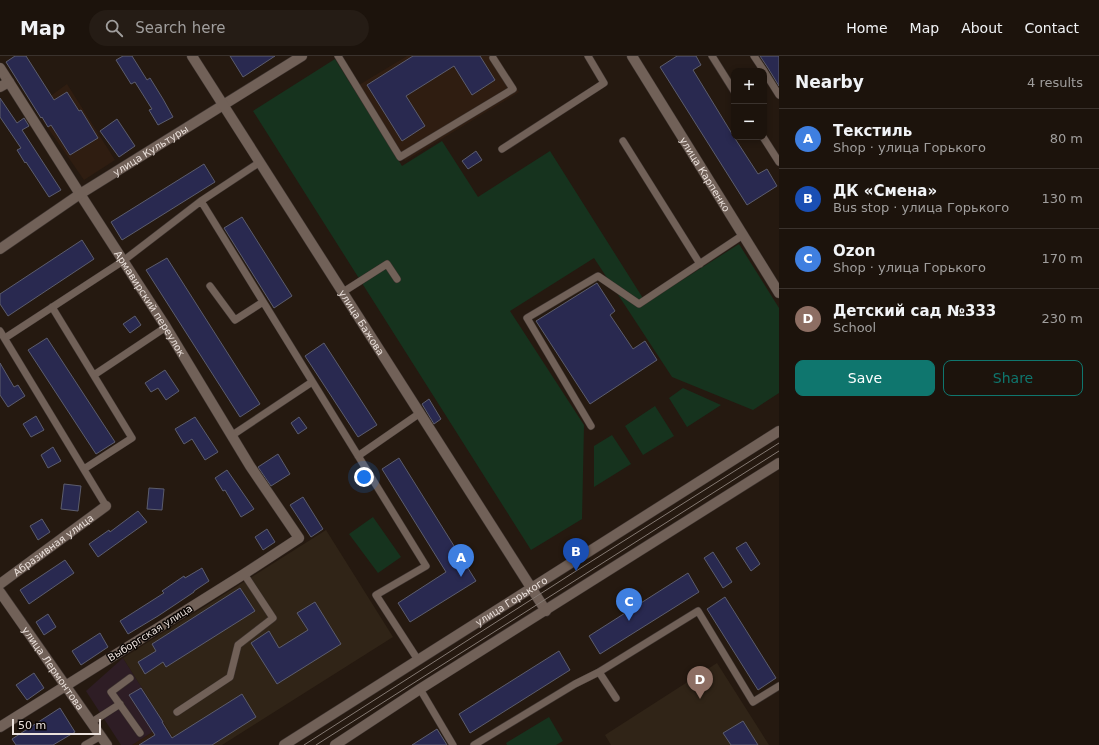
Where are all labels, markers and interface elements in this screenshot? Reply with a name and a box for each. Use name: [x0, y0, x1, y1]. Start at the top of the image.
search box: [89, 10, 369, 46]
text: Map: [20, 17, 65, 39]
icon: search: [103, 17, 125, 39]
text: Search here: [135, 19, 225, 37]
text: Home: [846, 20, 888, 36]
text: Map: [910, 20, 939, 36]
text: About: [961, 20, 1003, 36]
text: Contact: [1025, 20, 1079, 36]
map controls: [731, 68, 767, 140]
button: +: [731, 68, 767, 104]
text: Nearby: [795, 72, 864, 92]
text: 4 results: [1027, 75, 1083, 90]
button: −: [731, 104, 767, 140]
text: Текстиль: [833, 122, 912, 140]
street label: улица Культуры: [111, 123, 190, 178]
text: A: [803, 131, 813, 146]
text: 80 m: [1050, 131, 1083, 146]
street label: улица Карпенко: [678, 135, 733, 214]
text: Shop · улица Горького: [833, 140, 986, 155]
text: ДК «Смена»: [833, 182, 937, 200]
text: B: [803, 191, 813, 206]
text: 130 m: [1041, 191, 1083, 206]
text: Bus stop · улица Горького: [833, 200, 1009, 215]
text: Ozon: [833, 242, 875, 260]
street label: Армавирский переулок: [112, 248, 188, 358]
text: C: [803, 251, 813, 266]
text: 170 m: [1041, 251, 1083, 266]
text: Shop · улица Горького: [833, 260, 986, 275]
street label: улица Бажова: [337, 288, 387, 357]
text: Детский сад №333: [833, 302, 996, 320]
text: D: [803, 311, 813, 326]
text: 230 m: [1041, 311, 1083, 326]
text: School: [833, 320, 876, 335]
button: Save: [795, 360, 935, 396]
button: Share: [943, 360, 1083, 396]
your location: [354, 467, 374, 487]
street label: Абразивная улица: [11, 512, 95, 578]
pin: B: [563, 538, 589, 571]
pin: A: [448, 544, 474, 577]
street label: улица Горького: [473, 574, 549, 628]
pin: C: [616, 588, 642, 621]
street label: Выборгская улица: [106, 603, 194, 663]
street label: улица Лермонтова: [20, 624, 86, 712]
pin: D: [687, 666, 713, 699]
scale bar: [12, 717, 101, 736]
text: 50 m: [18, 719, 46, 732]

